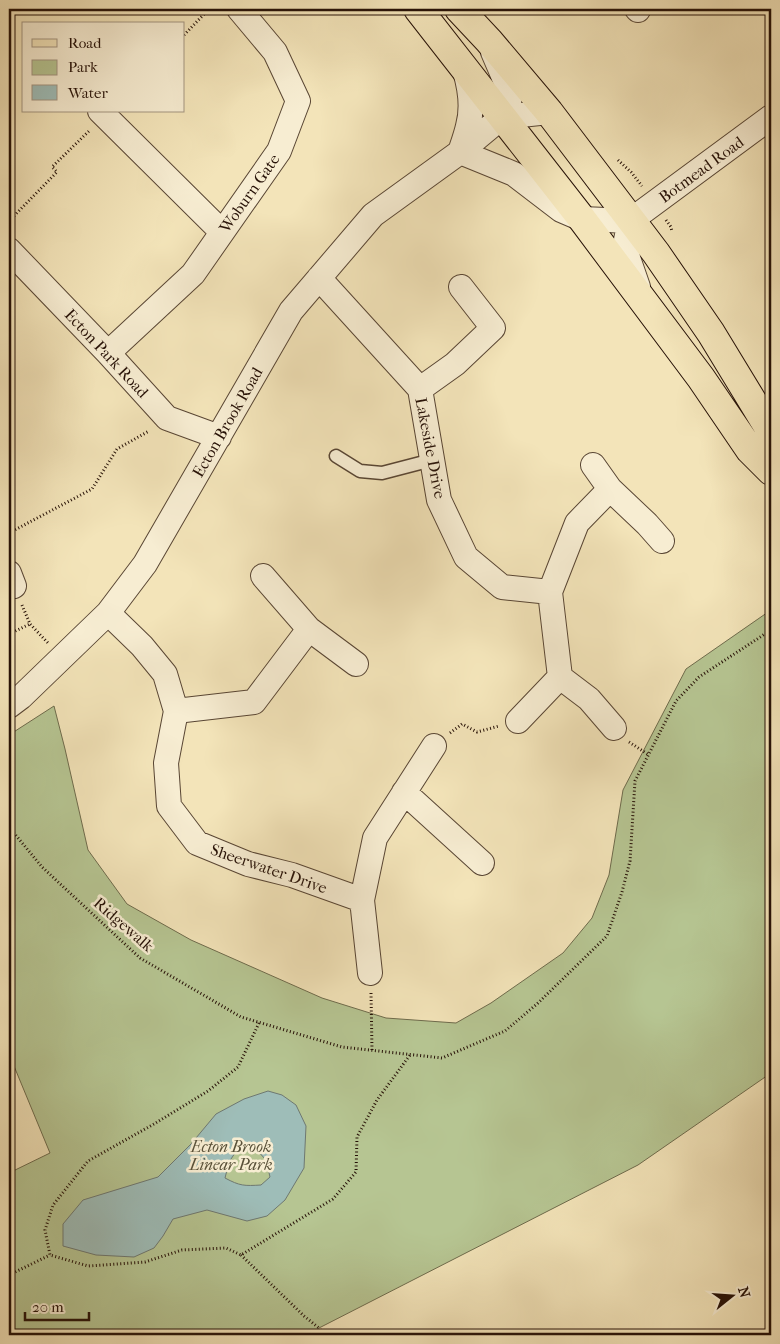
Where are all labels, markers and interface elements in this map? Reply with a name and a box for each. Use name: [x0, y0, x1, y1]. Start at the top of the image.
legend: [22, 22, 185, 112]
text: Road: [68, 34, 102, 52]
text: Park: [68, 58, 98, 76]
text: Water: [67, 84, 108, 102]
street label: Botmead Road: [655, 132, 748, 207]
street label: Woburn Gate: [215, 150, 284, 237]
street label: Ecton Park Road: [61, 305, 153, 402]
street label: Ecton Brook Road: [188, 364, 267, 481]
street label: Lakeside Drive: [411, 396, 450, 500]
street label: Sheerwater Drive: [208, 840, 330, 897]
street label: Ridgewalk: [90, 893, 158, 956]
park label: Ecton Brook Linear Park: [188, 1137, 273, 1174]
north arrow: [708, 1272, 758, 1322]
text: N: [734, 1285, 754, 1300]
scale bar: [25, 1289, 89, 1321]
text: 20 m: [32, 1298, 64, 1316]

